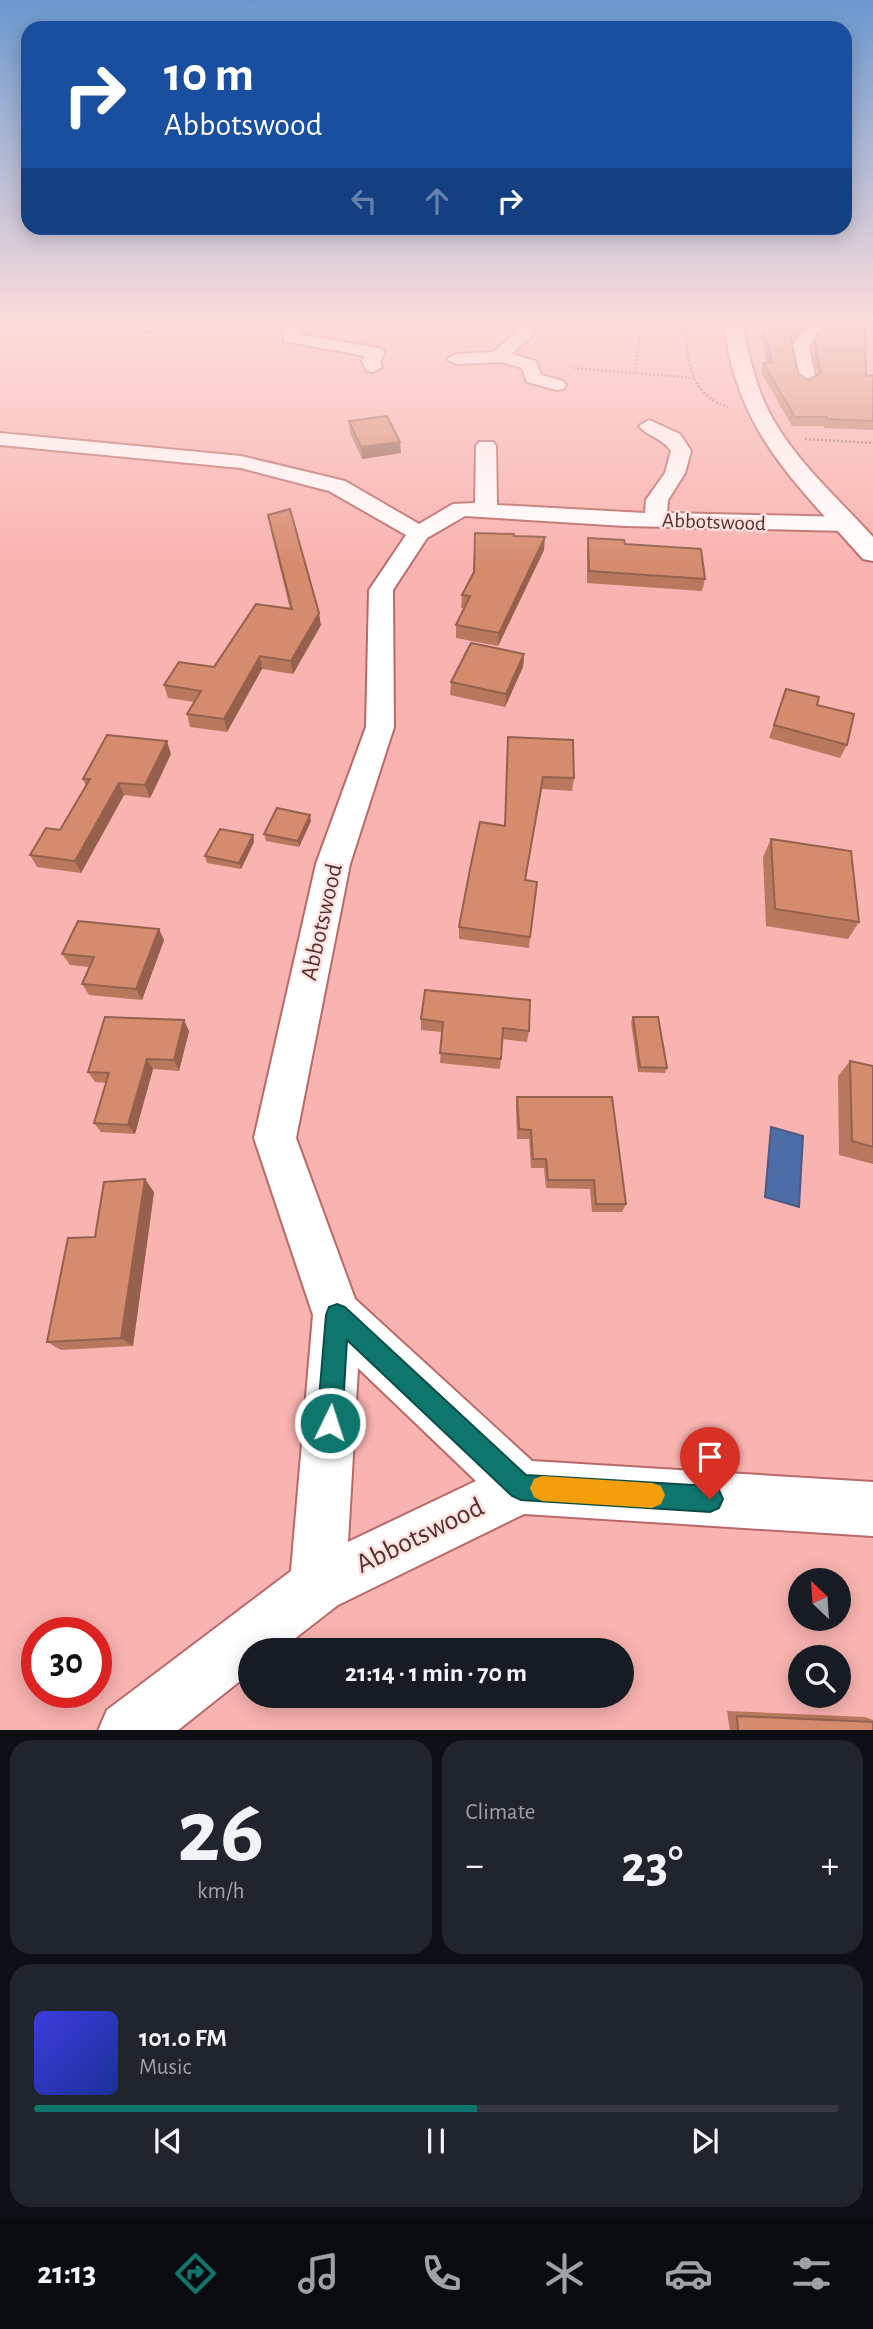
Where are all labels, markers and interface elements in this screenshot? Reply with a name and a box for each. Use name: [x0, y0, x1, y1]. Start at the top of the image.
icon: right: [49, 49, 140, 140]
text: 10 m: [164, 51, 254, 100]
text: Abbotswood: [164, 109, 322, 141]
icon: left: [345, 182, 383, 220]
icon: ahead: [418, 182, 456, 220]
icon: right: [491, 182, 529, 220]
street label: Abbotswood: [662, 510, 766, 534]
street label: Abbotswood: [297, 861, 347, 983]
position arrow: [293, 1386, 367, 1460]
pin: [680, 1427, 740, 1499]
icon: arrive: [691, 1438, 729, 1476]
street label: Abbotswood: [352, 1493, 488, 1579]
north arrow: [788, 1568, 850, 1631]
map controls: [788, 1568, 851, 1708]
speed limit sign: 30: [21, 1617, 112, 1708]
button: search: [788, 1645, 851, 1708]
text: 21:14 · 1 min · 70 m: [345, 1660, 527, 1686]
text: 26: [177, 1787, 264, 1878]
text: Climate: [466, 1801, 535, 1824]
text: 23°: [621, 1839, 683, 1891]
text: −: [466, 1847, 484, 1885]
text: +: [821, 1847, 839, 1885]
text: km/h: [197, 1880, 244, 1903]
text: 101.0 FM: [139, 2025, 227, 2051]
text: Music: [139, 2056, 191, 2079]
icon: previous: [149, 2122, 187, 2160]
icon: pause: [417, 2122, 455, 2160]
icon: next: [686, 2122, 724, 2160]
icon: directions: [171, 2249, 220, 2298]
icon: music: [294, 2249, 343, 2298]
icon: phone: [417, 2249, 466, 2298]
icon: climate: [540, 2249, 589, 2298]
icon: car: [664, 2249, 713, 2298]
icon: filters: [787, 2249, 836, 2298]
text: 21:13: [37, 2257, 96, 2289]

